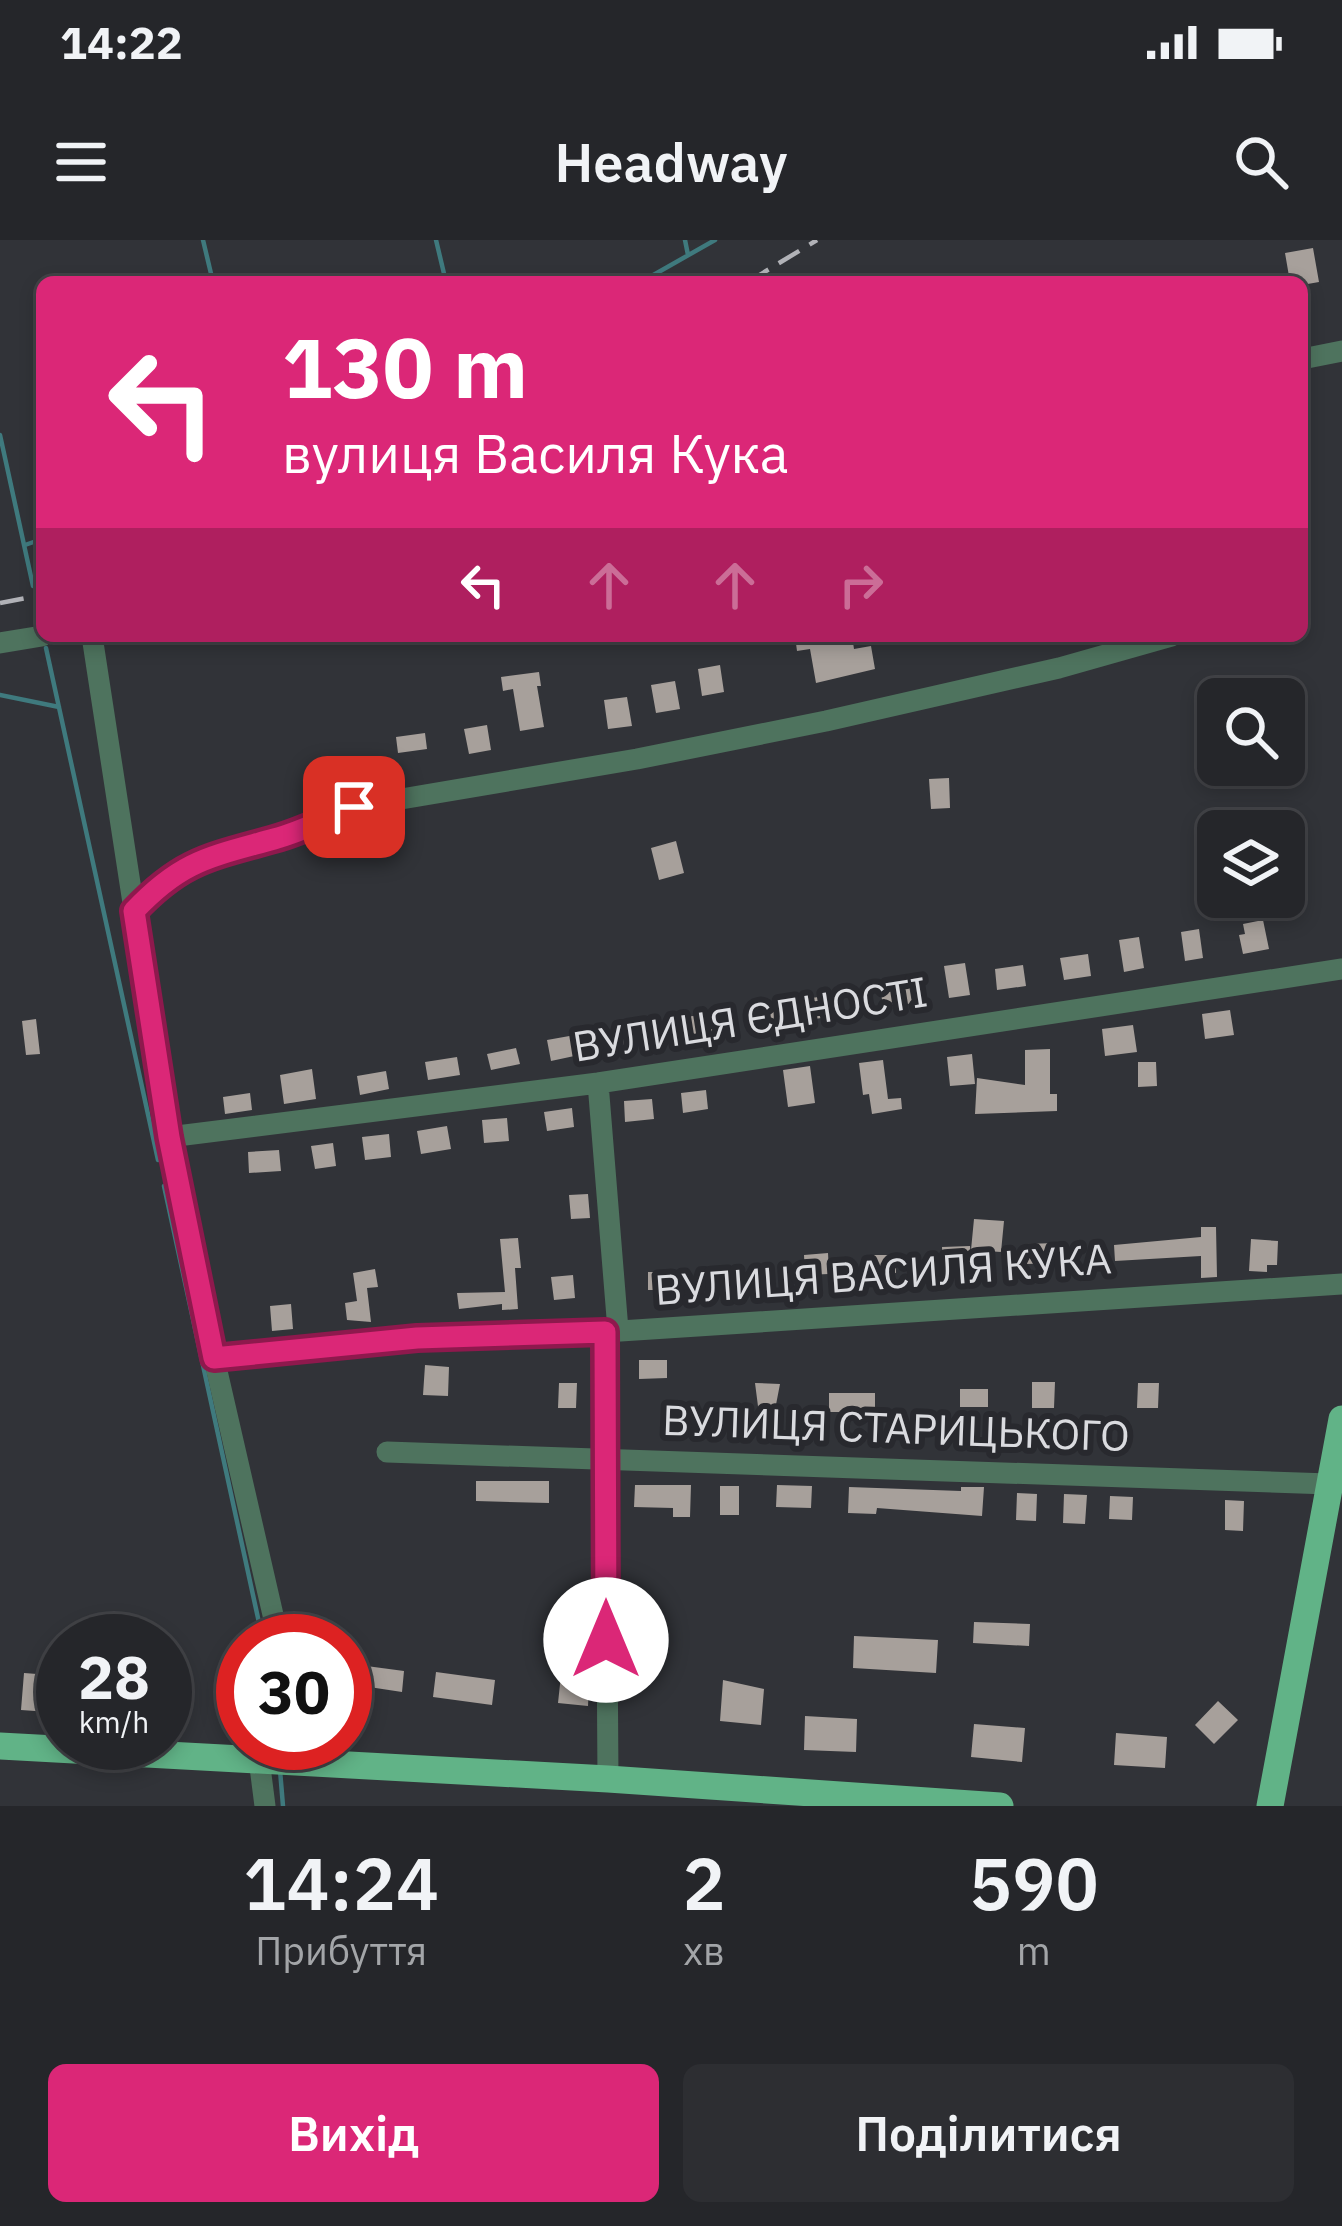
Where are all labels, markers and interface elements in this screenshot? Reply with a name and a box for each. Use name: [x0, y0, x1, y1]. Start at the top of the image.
text: 14:22: [60, 13, 183, 71]
text: Headway: [554, 127, 788, 197]
icon: menu: [48, 129, 114, 195]
icon: search: [1228, 129, 1294, 195]
text: 130 m: [282, 312, 528, 421]
icon: left: [84, 324, 240, 480]
text: вулиця Василя Кука: [282, 418, 789, 488]
icon: left: [450, 552, 516, 618]
icon: ahead: [576, 552, 642, 618]
icon: ahead: [702, 552, 768, 618]
icon: right: [828, 552, 894, 618]
map controls: [1197, 678, 1305, 918]
button: search: [1197, 678, 1305, 786]
pin: [303, 756, 405, 858]
icon: arrive: [321, 774, 387, 840]
button: layers: [1197, 810, 1305, 918]
street label: ВУЛИЦЯ ЄДНОСТІ: [569, 963, 931, 1074]
street label: ВУЛИЦЯ ВАСИЛЯ КУКА: [653, 1230, 1113, 1317]
street label: ВУЛИЦЯ СТАРИЦЬКОГО: [661, 1392, 1131, 1463]
position arrow: [543, 1577, 669, 1703]
speed limit sign: 30: [216, 1614, 372, 1770]
text: 28: [78, 1637, 150, 1716]
text: km/h: [79, 1702, 149, 1741]
text: 14:24: [243, 1836, 439, 1930]
text: 2: [682, 1836, 726, 1930]
text: 590: [969, 1836, 1099, 1930]
text: Прибуття: [255, 1925, 427, 1976]
text: хв: [683, 1925, 725, 1976]
text: m: [1017, 1925, 1051, 1976]
button: Вихід: [48, 2064, 659, 2202]
button: Поділитися: [683, 2064, 1294, 2202]

